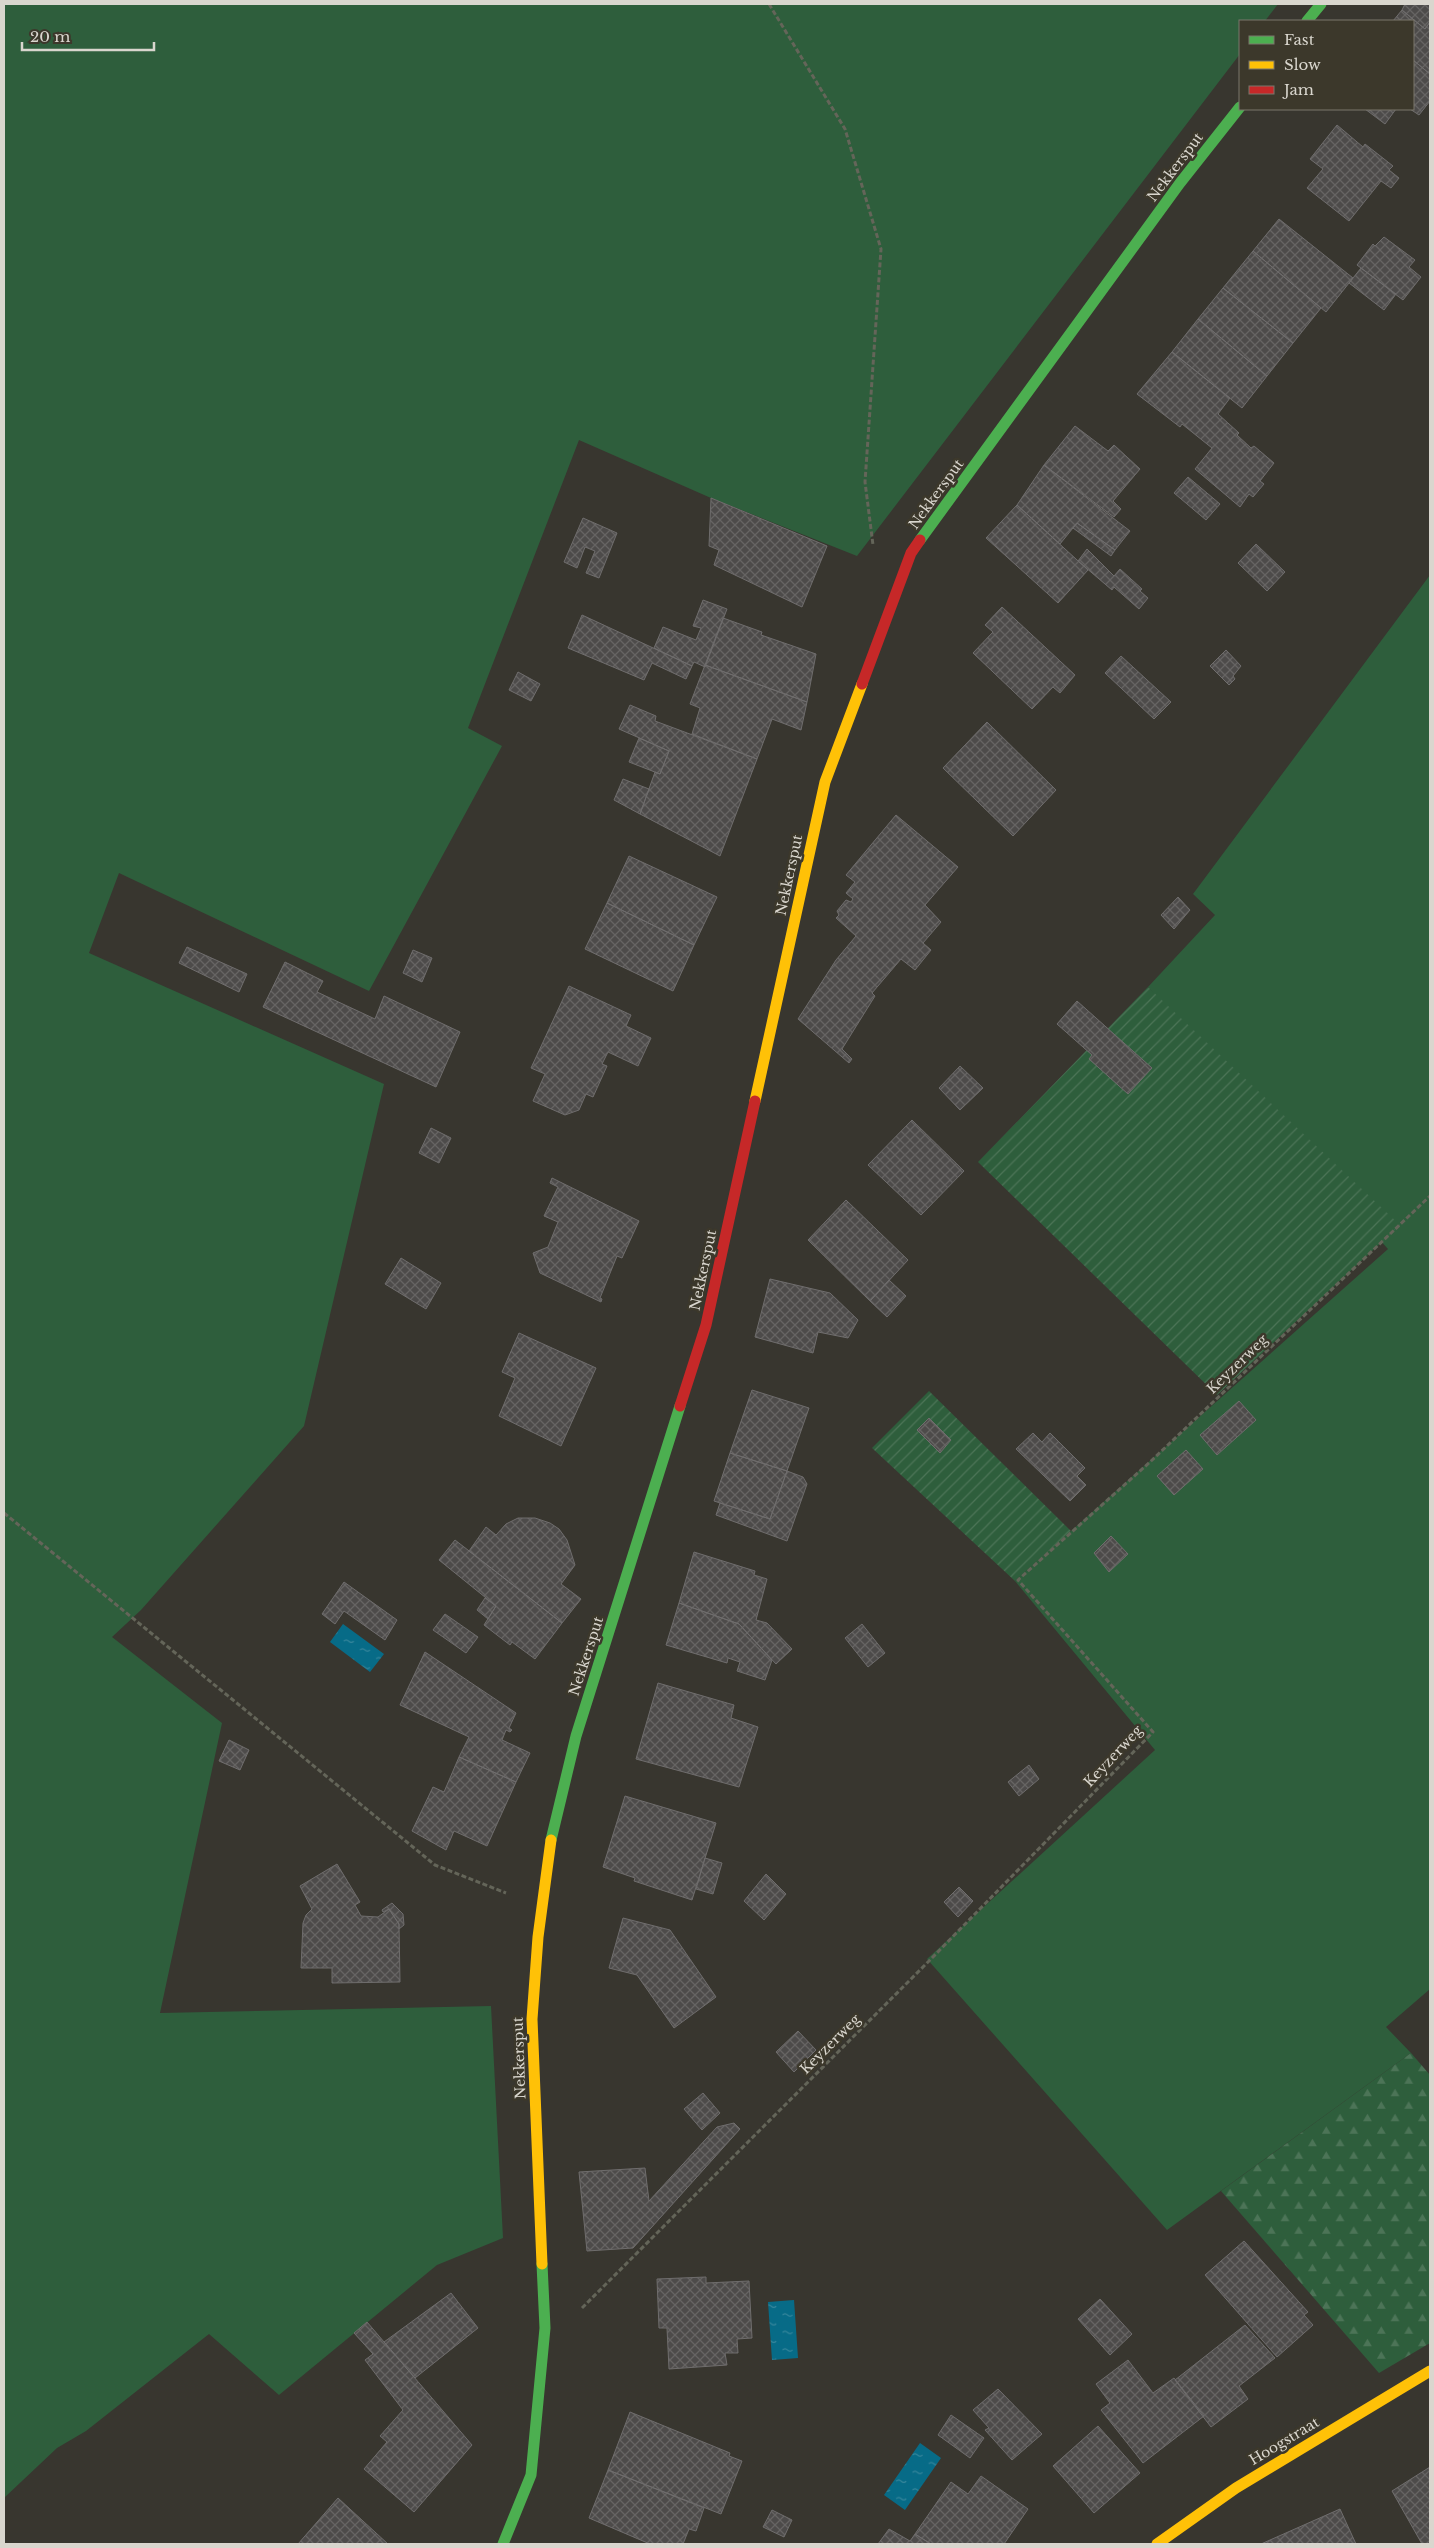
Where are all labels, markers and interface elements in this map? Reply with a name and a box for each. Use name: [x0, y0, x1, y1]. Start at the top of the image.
scale bar: [22, 20, 155, 52]
legend: [1239, 20, 1414, 110]
text: 20 m: [30, 27, 70, 46]
text: Fast: [1284, 30, 1315, 49]
text: Slow: [1284, 55, 1321, 74]
text: Jam: [1282, 80, 1314, 99]
street label: Nekkersput: [1143, 128, 1207, 205]
street label: Nekkersput: [905, 455, 968, 533]
street label: Nekkersput: [772, 832, 806, 917]
street label: Nekkersput: [686, 1227, 720, 1312]
street label: Keyzerweg: [1203, 1330, 1272, 1398]
street label: Nekkersput: [565, 1613, 607, 1698]
street label: Keyzerweg: [1080, 1721, 1147, 1791]
street label: Keyzerweg: [796, 2010, 864, 2078]
street label: Nekkersput: [509, 2016, 529, 2099]
street label: Hoogstraat: [1246, 2413, 1323, 2469]

